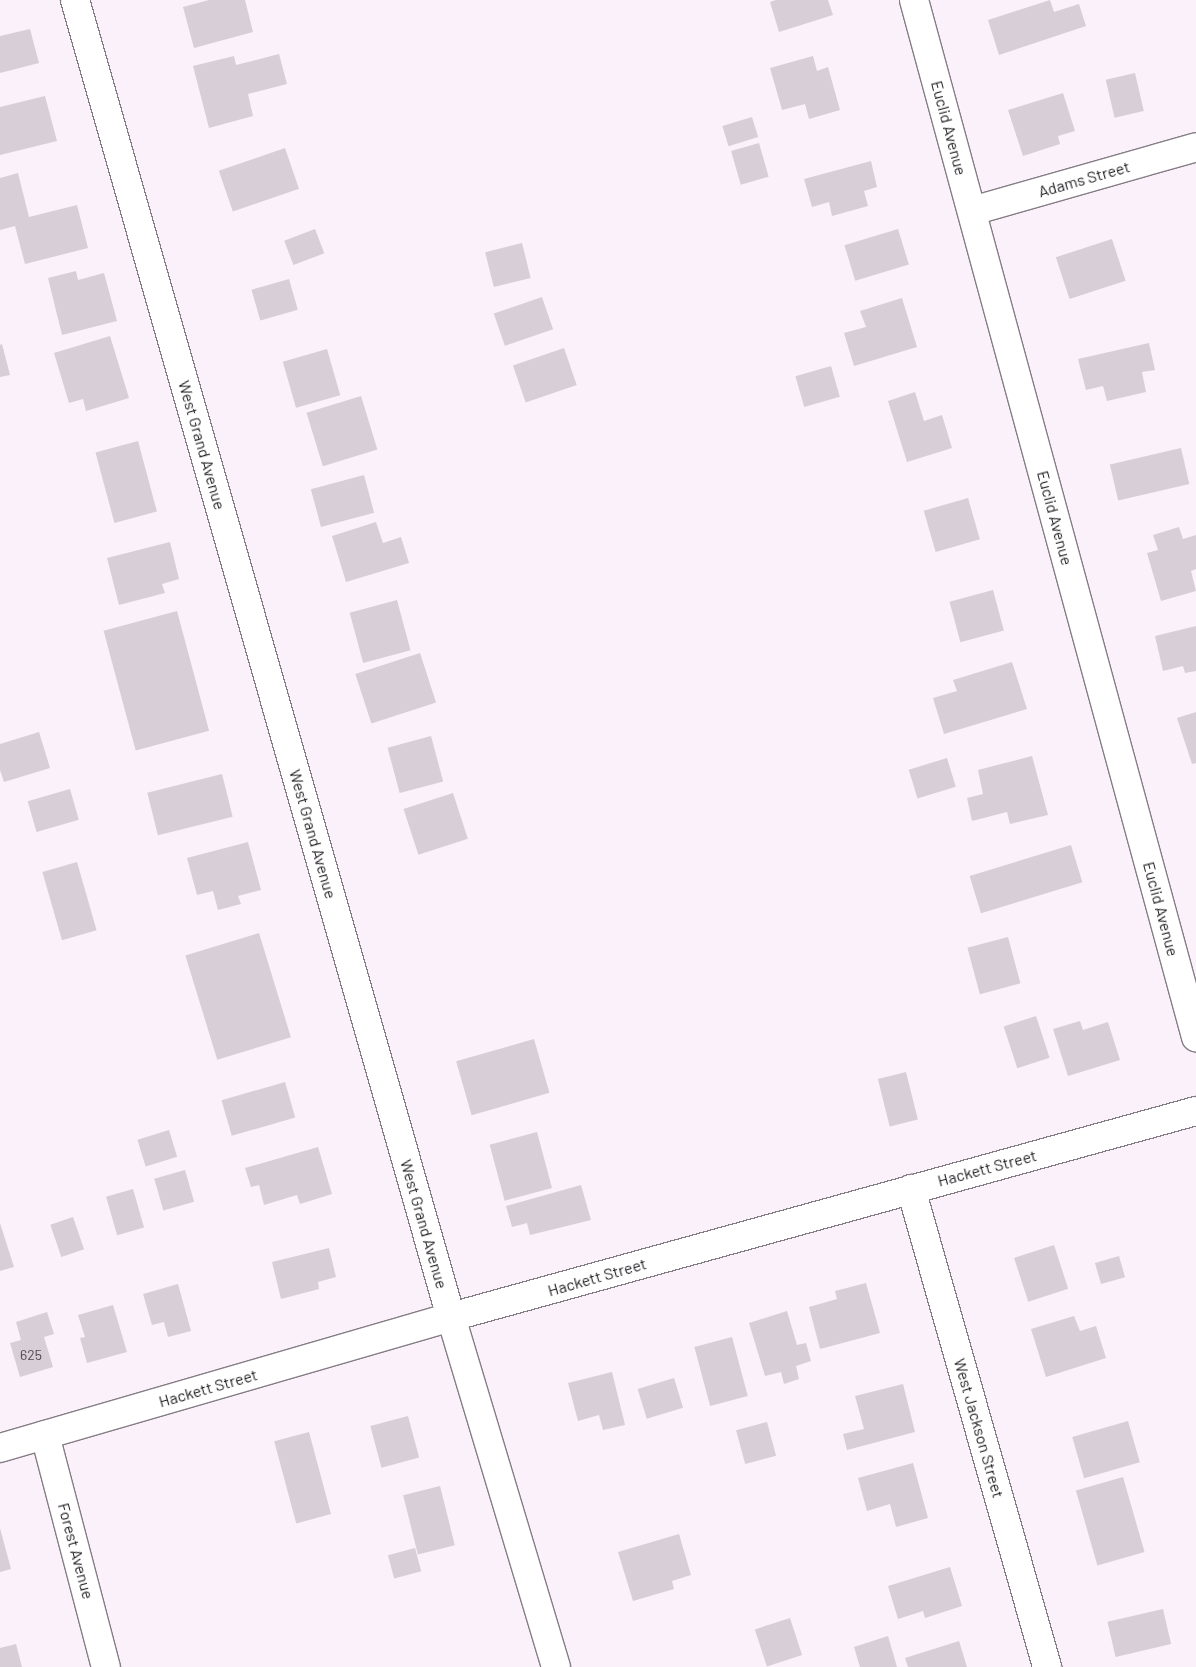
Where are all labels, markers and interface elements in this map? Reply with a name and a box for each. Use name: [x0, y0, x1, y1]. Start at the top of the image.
street label: Euclid Avenue: [927, 79, 971, 177]
street label: Adams Street: [1036, 157, 1132, 201]
street label: West Grand Avenue: [174, 378, 230, 512]
street label: Euclid Avenue: [1033, 469, 1077, 567]
street label: West Grand Avenue: [285, 767, 341, 901]
street label: Euclid Avenue: [1139, 860, 1183, 958]
street label: Hackett Street: [935, 1146, 1039, 1190]
street label: West Grand Avenue: [396, 1157, 452, 1291]
street label: Hackett Street: [546, 1254, 648, 1300]
house number: 625: [20, 1347, 42, 1363]
street label: West Jackson Street: [950, 1356, 1008, 1500]
street label: Hackett Street: [157, 1365, 259, 1411]
street label: Forest Avenue: [54, 1501, 98, 1601]

